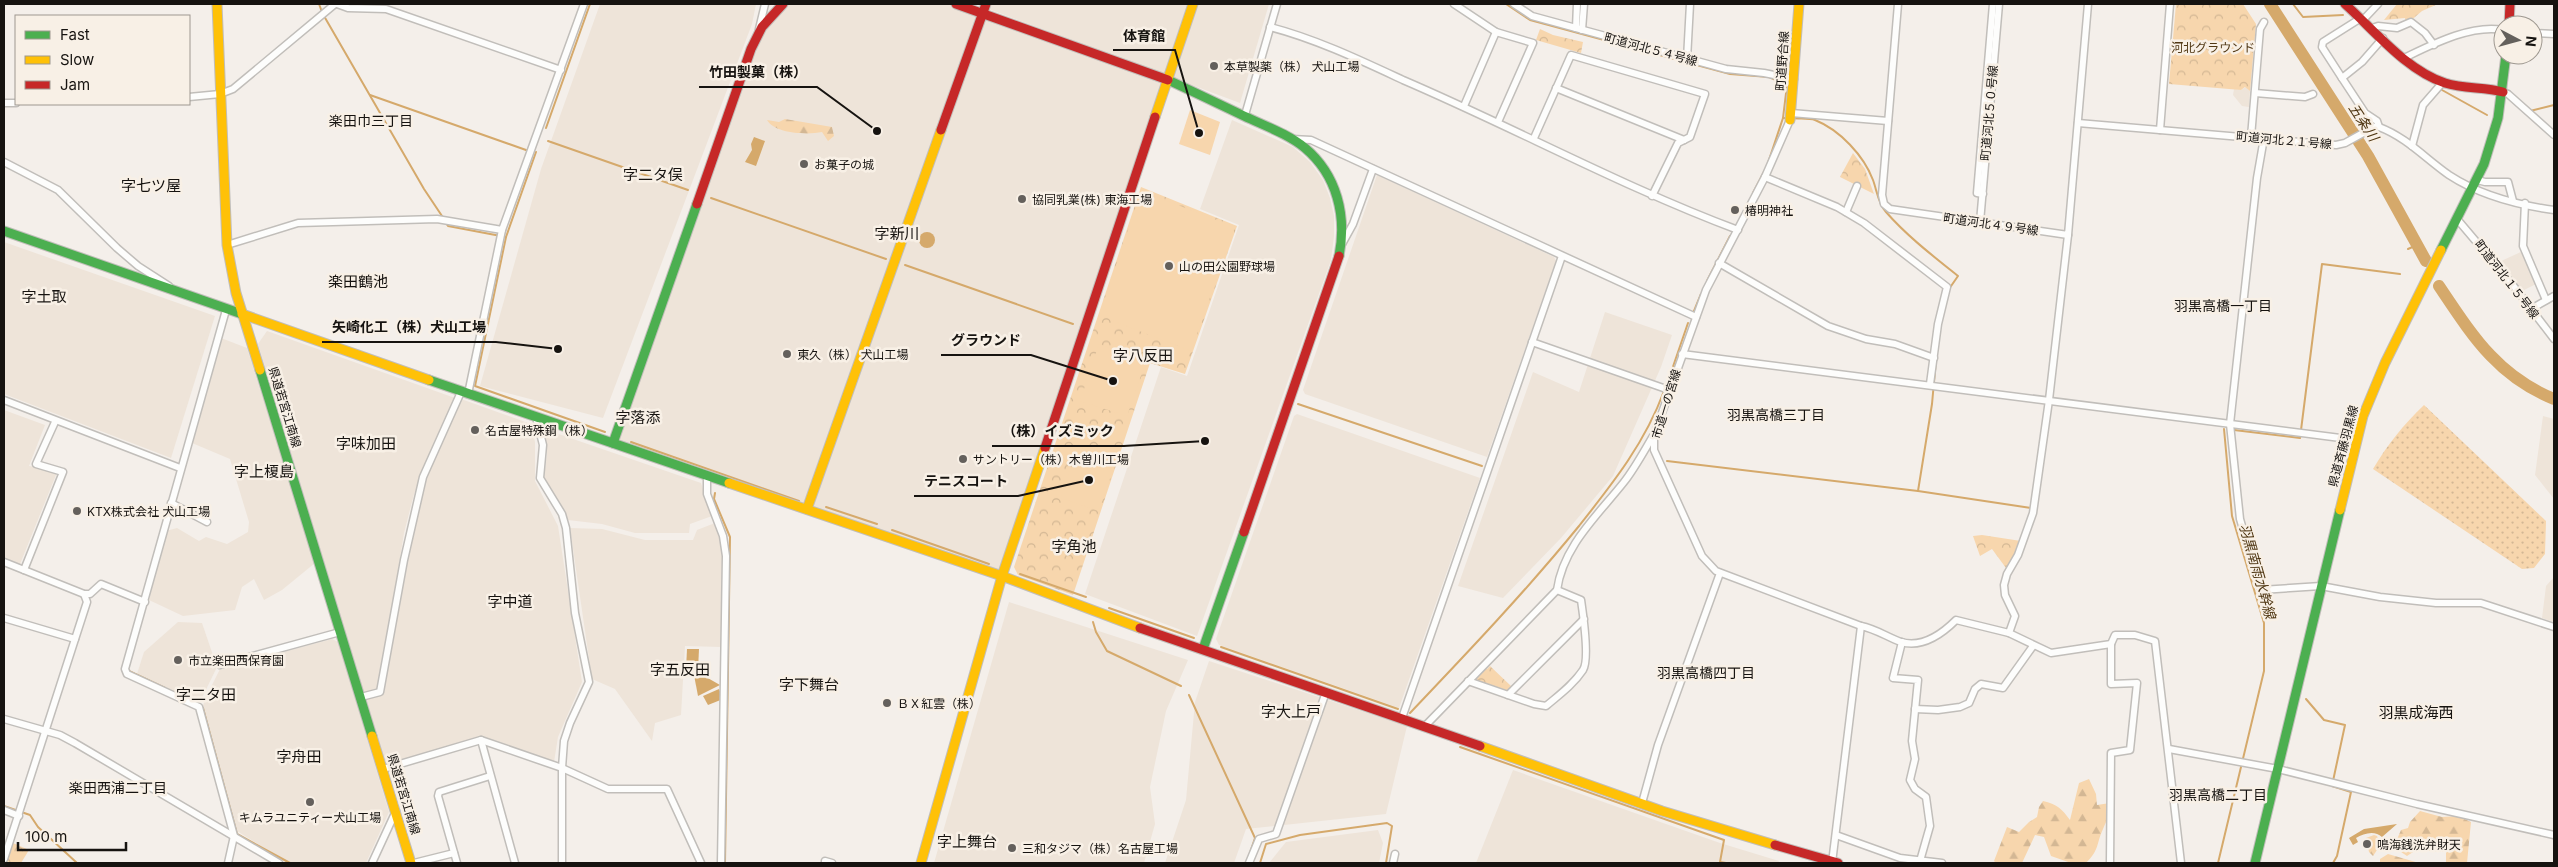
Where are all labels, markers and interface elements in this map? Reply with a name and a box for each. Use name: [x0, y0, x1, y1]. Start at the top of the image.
legend: [15, 15, 190, 105]
north arrow: [2493, 15, 2543, 65]
callout: 体育館: [1113, 21, 1175, 50]
text: Fast: [60, 25, 90, 44]
text: 体育館: [1123, 27, 1165, 44]
street label: 町道河北５４号線: [1603, 29, 1699, 69]
street label: 町道野合線: [1772, 31, 1792, 91]
text: N: [2522, 35, 2540, 48]
park label: 河北グラウンド: [2171, 40, 2255, 55]
text: Slow: [60, 50, 94, 69]
callout: 竹田製菓（株）: [699, 58, 817, 87]
place label: 本草製薬（株） 犬山工場: [1224, 59, 1359, 74]
marker: 本草製薬（株） 犬山工場: [1208, 60, 1220, 72]
text: 竹田製菓（株）: [709, 63, 807, 80]
street label: 町道河北５０号線: [1977, 65, 2001, 161]
text: Jam: [60, 75, 90, 94]
water label: 五条川: [2345, 100, 2384, 146]
district label: 楽田巾三丁目: [329, 112, 413, 129]
street label: 町道河北２１号線: [2236, 128, 2332, 152]
place label: お菓子の城: [814, 157, 874, 172]
marker: お菓子の城: [798, 158, 810, 170]
district label: 字二タ俣: [623, 165, 683, 184]
district label: 字七ツ屋: [121, 176, 181, 195]
place label: 協同乳業(株) 東海工場: [1032, 192, 1152, 207]
marker: 協同乳業(株) 東海工場: [1016, 193, 1028, 205]
place label: 椿明神社: [1745, 203, 1793, 218]
marker: 椿明神社: [1729, 204, 1741, 216]
street label: 町道河北４９号線: [1942, 210, 2040, 238]
district label: 字新川: [874, 224, 920, 243]
street label: 町道河北１５号線: [2472, 237, 2542, 321]
place label: 山の田公園野球場: [1179, 259, 1275, 274]
marker: 山の田公園野球場: [1163, 260, 1175, 272]
district label: 楽田鶴池: [328, 272, 388, 291]
district label: 字土取: [21, 287, 67, 306]
district label: 羽黒高橋一丁目: [2174, 297, 2272, 314]
callout: 矢崎化工（株）犬山工場: [322, 313, 496, 342]
text: 矢崎化工（株）犬山工場: [332, 318, 486, 335]
callout: グラウンド: [941, 326, 1031, 355]
text: グラウンド: [951, 331, 1021, 348]
district label: 字八反田: [1113, 346, 1173, 365]
place label: 東久（株） 犬山工場: [797, 347, 908, 362]
marker: 東久（株） 犬山工場: [781, 348, 793, 360]
street label: 県道若宮江南線: [266, 365, 304, 449]
street label: 市道一の宮線: [1648, 367, 1684, 441]
street label: 県道斉藤羽黒線: [2325, 403, 2361, 489]
district label: 羽黒高橋三丁目: [1727, 406, 1825, 423]
district label: 字落添: [615, 408, 661, 427]
callout: （株）イズミック: [992, 417, 1124, 446]
text: （株）イズミック: [1002, 422, 1114, 439]
place label: 名古屋特殊鋼（株）: [485, 423, 593, 438]
marker: 名古屋特殊鋼（株）: [469, 424, 481, 436]
district label: 字味加田: [336, 434, 396, 453]
place label: サントリー（株）木曽川工場: [973, 452, 1129, 467]
marker: サントリー（株）木曽川工場: [957, 453, 969, 465]
district label: 字上榎島: [234, 462, 294, 481]
callout: テニスコート: [914, 467, 1018, 496]
text: テニスコート: [924, 472, 1008, 489]
place label: KTX株式会社 犬山工場: [87, 504, 210, 519]
marker: KTX株式会社 犬山工場: [71, 505, 83, 517]
water label: 羽黒南雨水幹線: [2236, 522, 2280, 622]
district label: 字角池: [1051, 537, 1097, 556]
district label: 字中道: [487, 592, 533, 611]
place label: 市立楽田西保育園: [188, 653, 284, 668]
marker: 市立楽田西保育園: [172, 654, 184, 666]
district label: 字五反田: [650, 660, 710, 679]
district label: 羽黒高橋四丁目: [1657, 664, 1755, 681]
district label: 字下舞台: [779, 675, 839, 694]
district label: 字二タ田: [176, 685, 236, 704]
place label: ＢＸ紅雲（株）: [897, 696, 981, 711]
marker: ＢＸ紅雲（株）: [881, 697, 893, 709]
district label: 字大上戸: [1261, 702, 1321, 721]
district label: 羽黒成海西: [2378, 703, 2454, 722]
district label: 字舟田: [276, 747, 322, 766]
street label: 県道若宮江南線: [385, 752, 423, 836]
district label: 楽田西浦二丁目: [69, 779, 167, 796]
district label: 羽黒高橋二丁目: [2169, 786, 2267, 803]
marker: キムラユニティー犬山工場: [304, 796, 316, 808]
place label: キムラユニティー犬山工場: [239, 810, 381, 825]
scale bar: [18, 820, 125, 852]
text: 100 m: [25, 827, 67, 846]
district label: 字上舞台: [937, 832, 997, 851]
place label: 鳴海銭洗弁財天: [2377, 837, 2461, 852]
marker: 鳴海銭洗弁財天: [2361, 838, 2373, 850]
place label: 三和タジマ（株）名古屋工場: [1022, 841, 1178, 856]
marker: 三和タジマ（株）名古屋工場: [1006, 842, 1018, 854]

